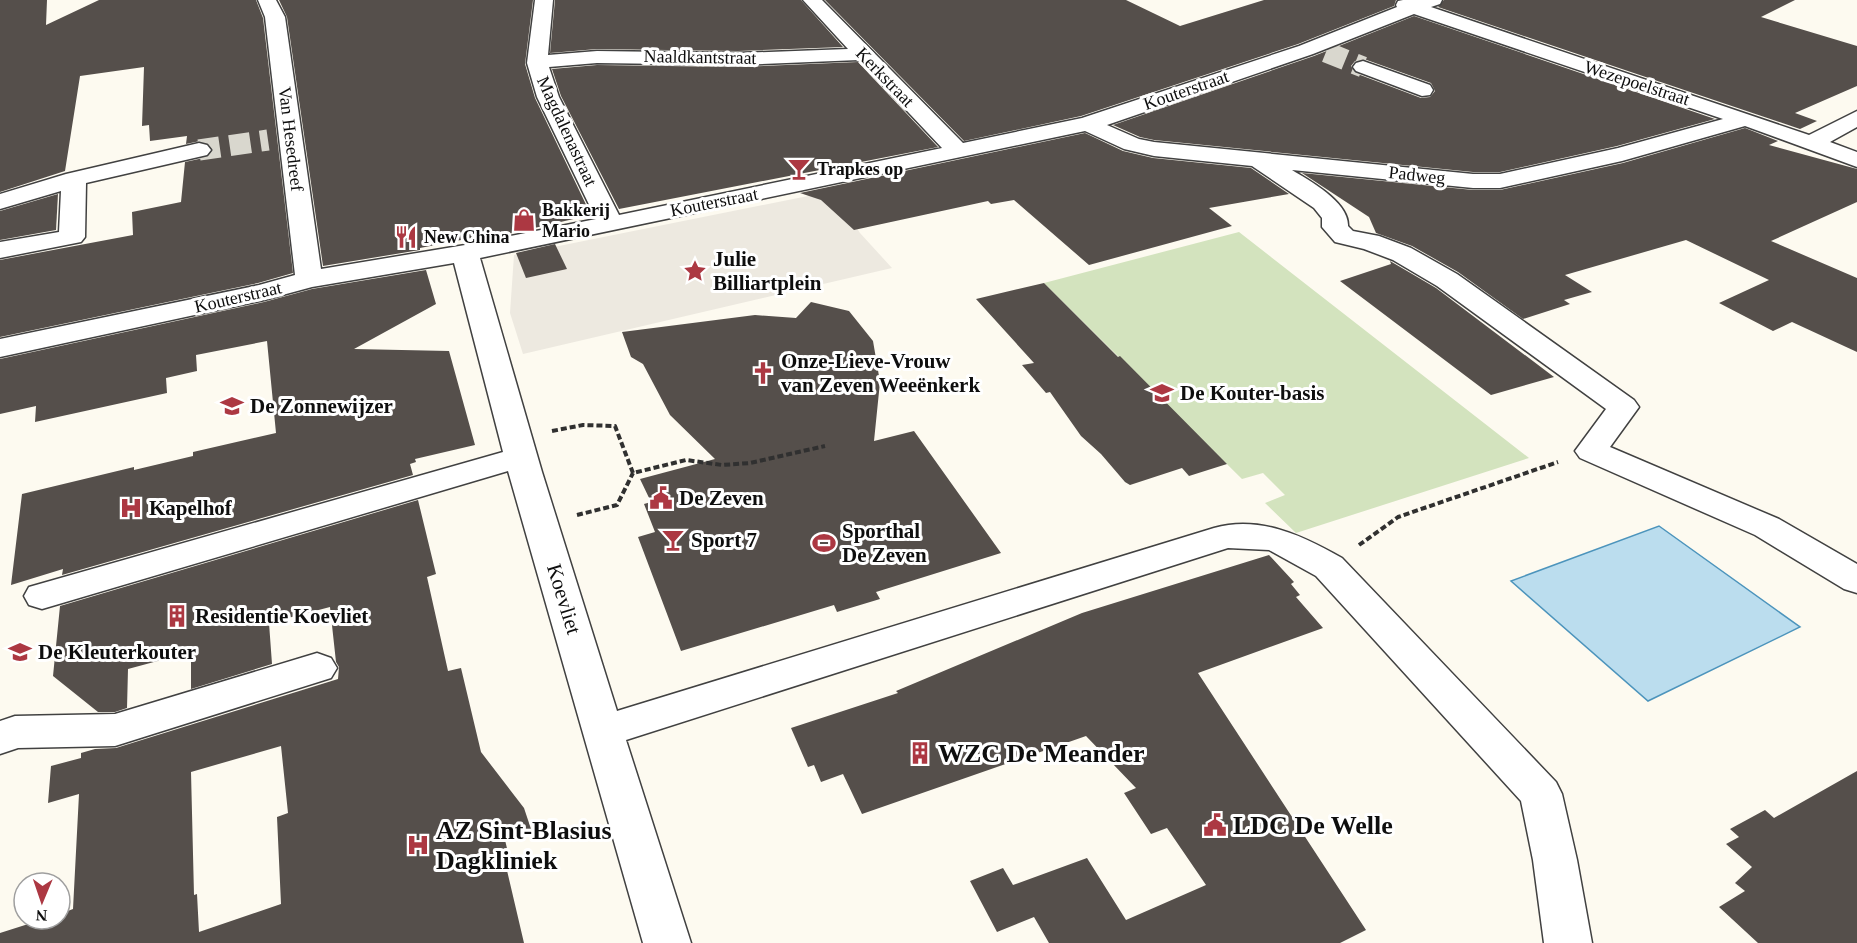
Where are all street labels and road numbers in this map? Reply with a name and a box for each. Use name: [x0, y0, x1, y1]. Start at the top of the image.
street label: Kerkstraat: [852, 43, 918, 111]
street label: Naaldkantstraat: [643, 46, 757, 68]
street label: Wezepoelstraat: [1582, 57, 1692, 109]
street label: Kouterstraat: [1141, 66, 1231, 114]
street label: Magdalenastraat: [533, 73, 601, 189]
street label: Van Hesedreef: [275, 85, 307, 193]
street label: Padweg: [1388, 162, 1446, 188]
street label: Kouterstraat: [668, 184, 760, 220]
street label: Kouterstraat: [192, 277, 284, 317]
street label: Koevliet: [542, 561, 586, 637]

